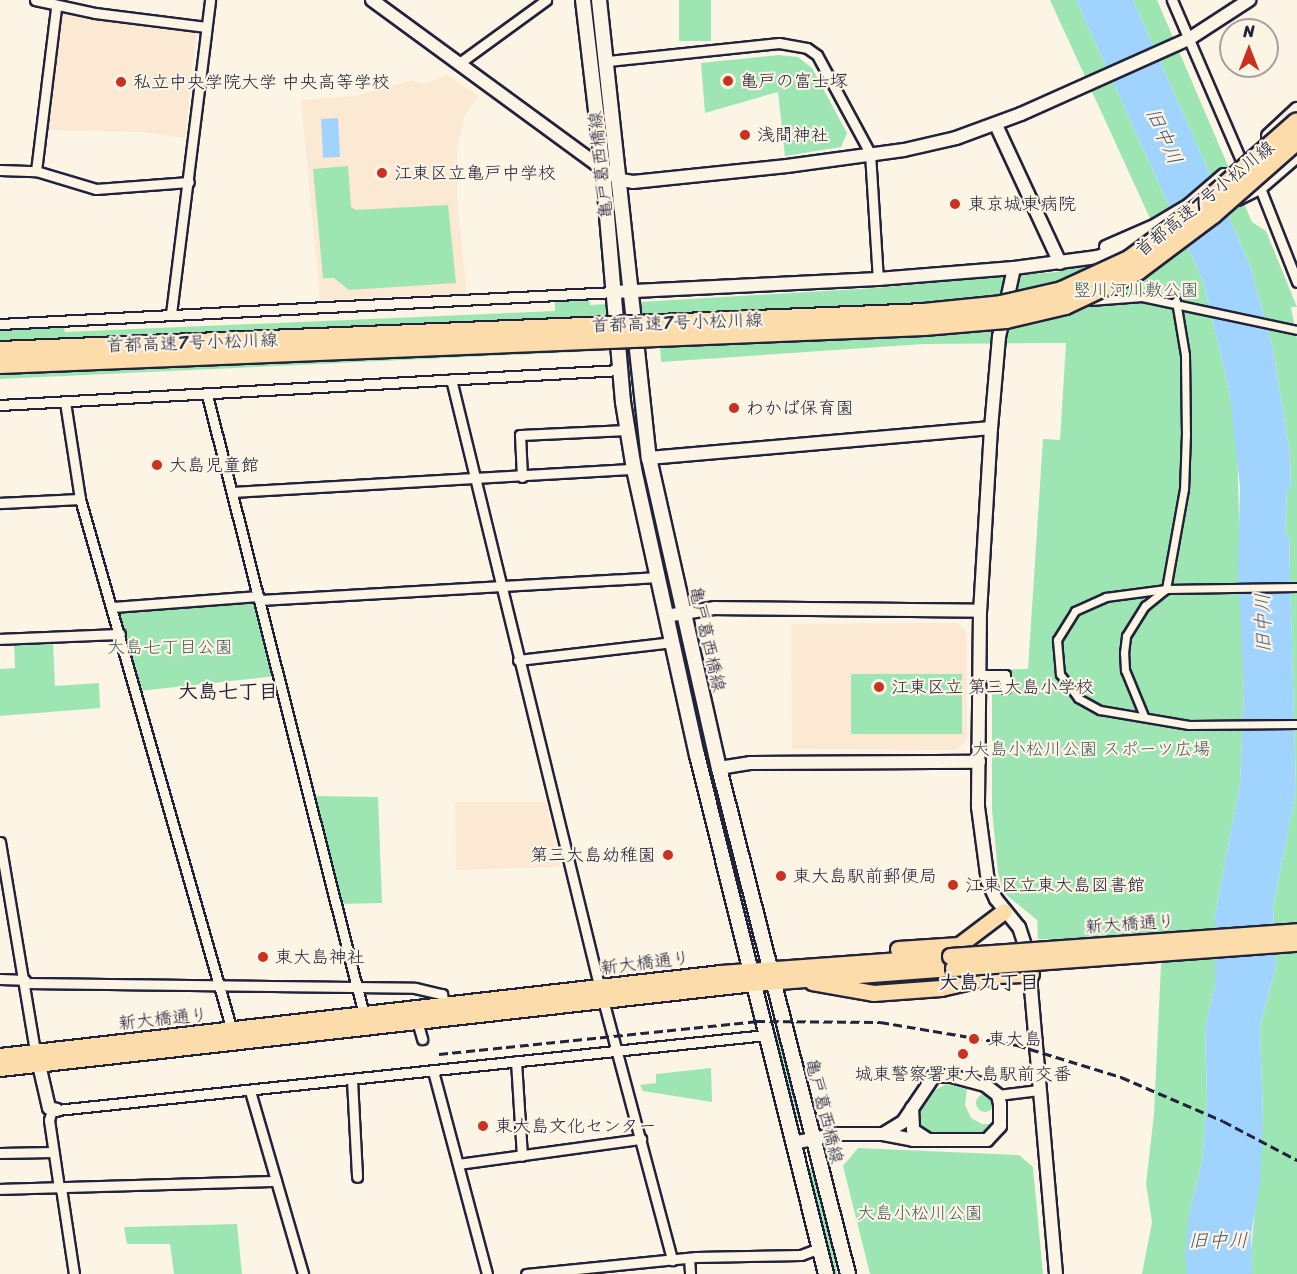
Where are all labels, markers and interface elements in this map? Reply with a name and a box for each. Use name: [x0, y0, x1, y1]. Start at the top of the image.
text: N: [1243, 17, 1255, 46]
north arrow: [1219, 18, 1279, 78]
place label: 亀戸の富士塚: [740, 70, 848, 92]
place label: 私立中央学院大学 中央高等学校: [133, 71, 390, 93]
marker: 亀戸の富士塚: [721, 74, 735, 88]
marker: 私立中央学院大学 中央高等学校: [114, 75, 128, 89]
water label: 旧中川: [1141, 104, 1187, 168]
street label: 亀戸葛西橋線: [585, 110, 617, 220]
place label: 浅間神社: [757, 124, 829, 146]
marker: 浅間神社: [738, 128, 752, 142]
street label: 首都高速7号小松川線: [1131, 136, 1279, 262]
place label: 江東区立亀戸中学校: [394, 162, 556, 184]
marker: 江東区立亀戸中学校: [375, 166, 389, 180]
place label: 東京城東病院: [968, 193, 1076, 215]
marker: 東京城東病院: [946, 195, 964, 213]
park label: 竪川河川敷公園: [1073, 279, 1199, 301]
street label: 首都高速7号小松川線: [591, 309, 763, 337]
street label: 首都高速7号小松川線: [106, 329, 278, 357]
place label: わかば保育園: [746, 397, 854, 419]
marker: わかば保育園: [727, 401, 741, 415]
place label: 大島児童館: [169, 454, 259, 476]
marker: 大島児童館: [150, 458, 164, 472]
street label: 亀戸葛西橋線: [684, 584, 730, 694]
water label: 旧中川: [1250, 593, 1276, 653]
park label: 大島七丁目公園: [107, 636, 233, 658]
place label: 江東区立 第三大島小学校: [891, 676, 1094, 698]
district label: 大島七丁目: [178, 679, 278, 703]
marker: 江東区立 第三大島小学校: [872, 680, 886, 694]
park label: 大島小松川公園 スポーツ広場: [972, 738, 1210, 760]
place label: 第三大島幼稚園: [530, 844, 656, 866]
marker: 第三大島幼稚園: [661, 848, 675, 862]
place label: 東大島駅前郵便局: [793, 865, 937, 887]
marker: 東大島駅前郵便局: [774, 869, 788, 883]
place label: 江東区立東大島図書館: [965, 874, 1145, 896]
marker: 江東区立東大島図書館: [946, 878, 960, 892]
street label: 新大橋通り: [1084, 910, 1176, 938]
place label: 東大島神社: [275, 946, 365, 968]
street label: 新大橋通り: [599, 947, 691, 979]
marker: 東大島神社: [256, 950, 270, 964]
district label: 大島九丁目: [939, 970, 1039, 994]
street label: 新大橋通り: [117, 1004, 209, 1034]
place label: 東大島: [988, 1028, 1042, 1050]
marker: 東大島: [965, 1030, 983, 1048]
marker: 城東警察署東大島駅前交番: [956, 1047, 970, 1061]
street label: 亀戸葛西橋線: [800, 1056, 848, 1166]
place label: 城東警察署東大島駅前交番: [855, 1063, 1071, 1085]
place label: 東大島文化センター: [495, 1115, 657, 1137]
marker: 東大島文化センター: [476, 1119, 490, 1133]
park label: 大島小松川公園: [857, 1202, 983, 1224]
water label: 旧中川: [1188, 1228, 1248, 1252]

